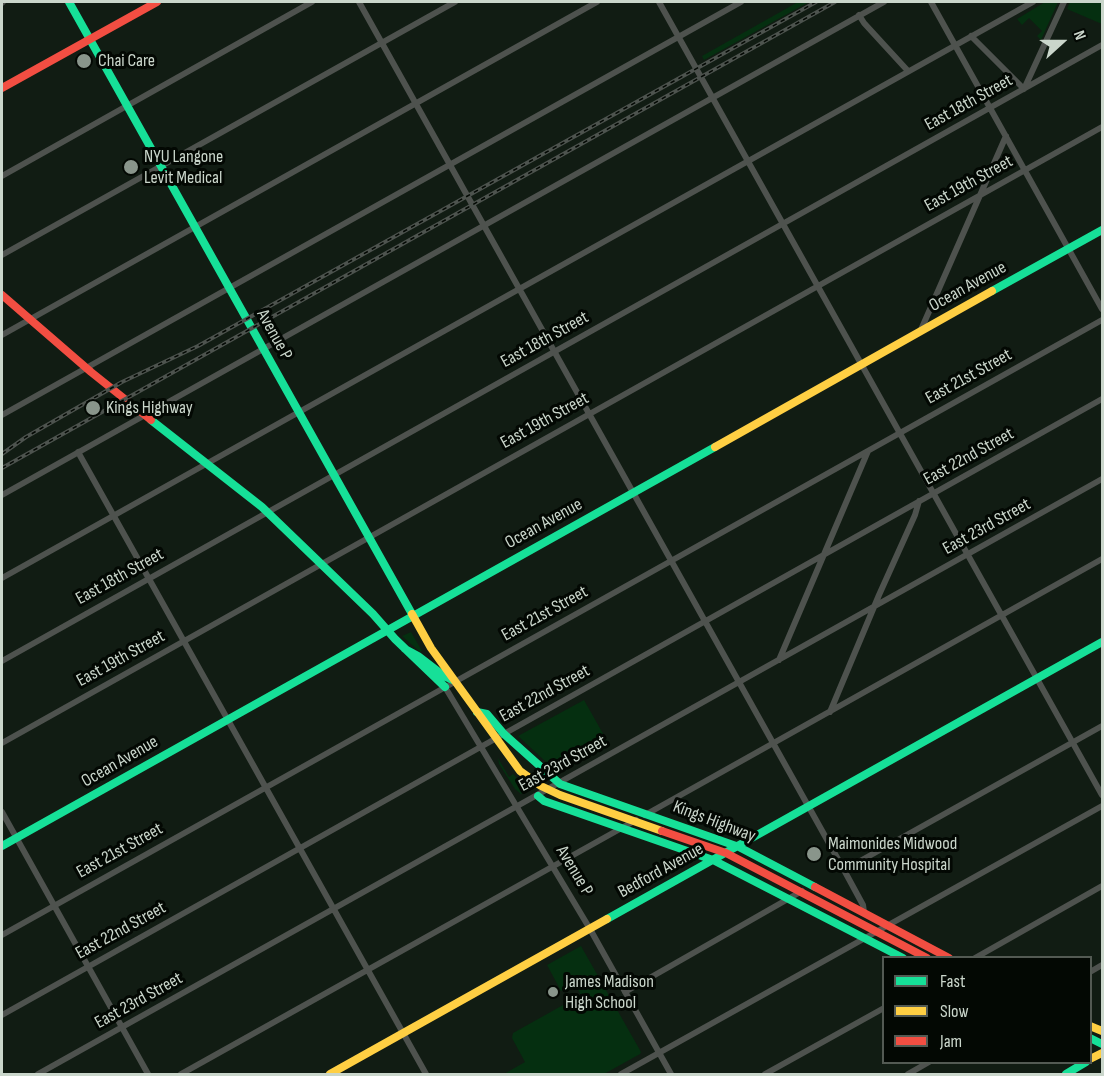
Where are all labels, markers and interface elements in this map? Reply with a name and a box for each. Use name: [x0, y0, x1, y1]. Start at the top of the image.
north arrow: [1032, 12, 1092, 72]
text: N: [1069, 28, 1090, 43]
place label: Chai Care: [98, 50, 155, 72]
marker: Chai Care: [75, 52, 93, 70]
street label: East 18th Street: [921, 70, 1017, 136]
place label: NYU Langone Levit Medical: [144, 146, 223, 188]
street label: East 19th Street: [921, 151, 1017, 217]
marker: NYU Langone Levit Medical: [122, 158, 140, 176]
street label: Ocean Avenue: [926, 257, 1010, 317]
street label: Avenue P: [251, 306, 297, 364]
street label: East 18th Street: [497, 307, 593, 373]
street label: East 21st Street: [922, 344, 1016, 410]
street label: East 19th Street: [497, 388, 593, 454]
place label: Kings Highway: [106, 397, 193, 419]
marker: Kings Highway: [84, 399, 102, 417]
street label: East 22nd Street: [920, 423, 1018, 491]
street label: Ocean Avenue: [502, 494, 586, 554]
street label: East 23rd Street: [939, 494, 1035, 560]
street label: East 18th Street: [72, 544, 168, 610]
street label: East 21st Street: [498, 581, 592, 647]
street label: East 19th Street: [73, 626, 169, 692]
street label: East 22nd Street: [496, 660, 594, 728]
street label: Ocean Avenue: [78, 731, 162, 793]
street label: East 23rd Street: [515, 731, 611, 797]
street label: Kings Highway: [670, 796, 758, 848]
street label: East 21st Street: [73, 818, 167, 884]
place label: Maimonides Midwood Community Hospital: [828, 833, 957, 876]
street label: Bedford Avenue: [615, 839, 707, 903]
street label: Avenue P: [551, 842, 597, 900]
marker: Maimonides Midwood Community Hospital: [805, 845, 823, 863]
street label: East 22nd Street: [72, 897, 170, 965]
legend: [882, 956, 1092, 1064]
street label: East 23rd Street: [91, 968, 187, 1034]
place label: James Madison High School: [565, 971, 654, 1014]
text: Fast: [940, 971, 965, 992]
marker: James Madison High School: [546, 985, 560, 999]
text: Slow: [940, 1001, 969, 1022]
text: Jam: [940, 1031, 962, 1052]

